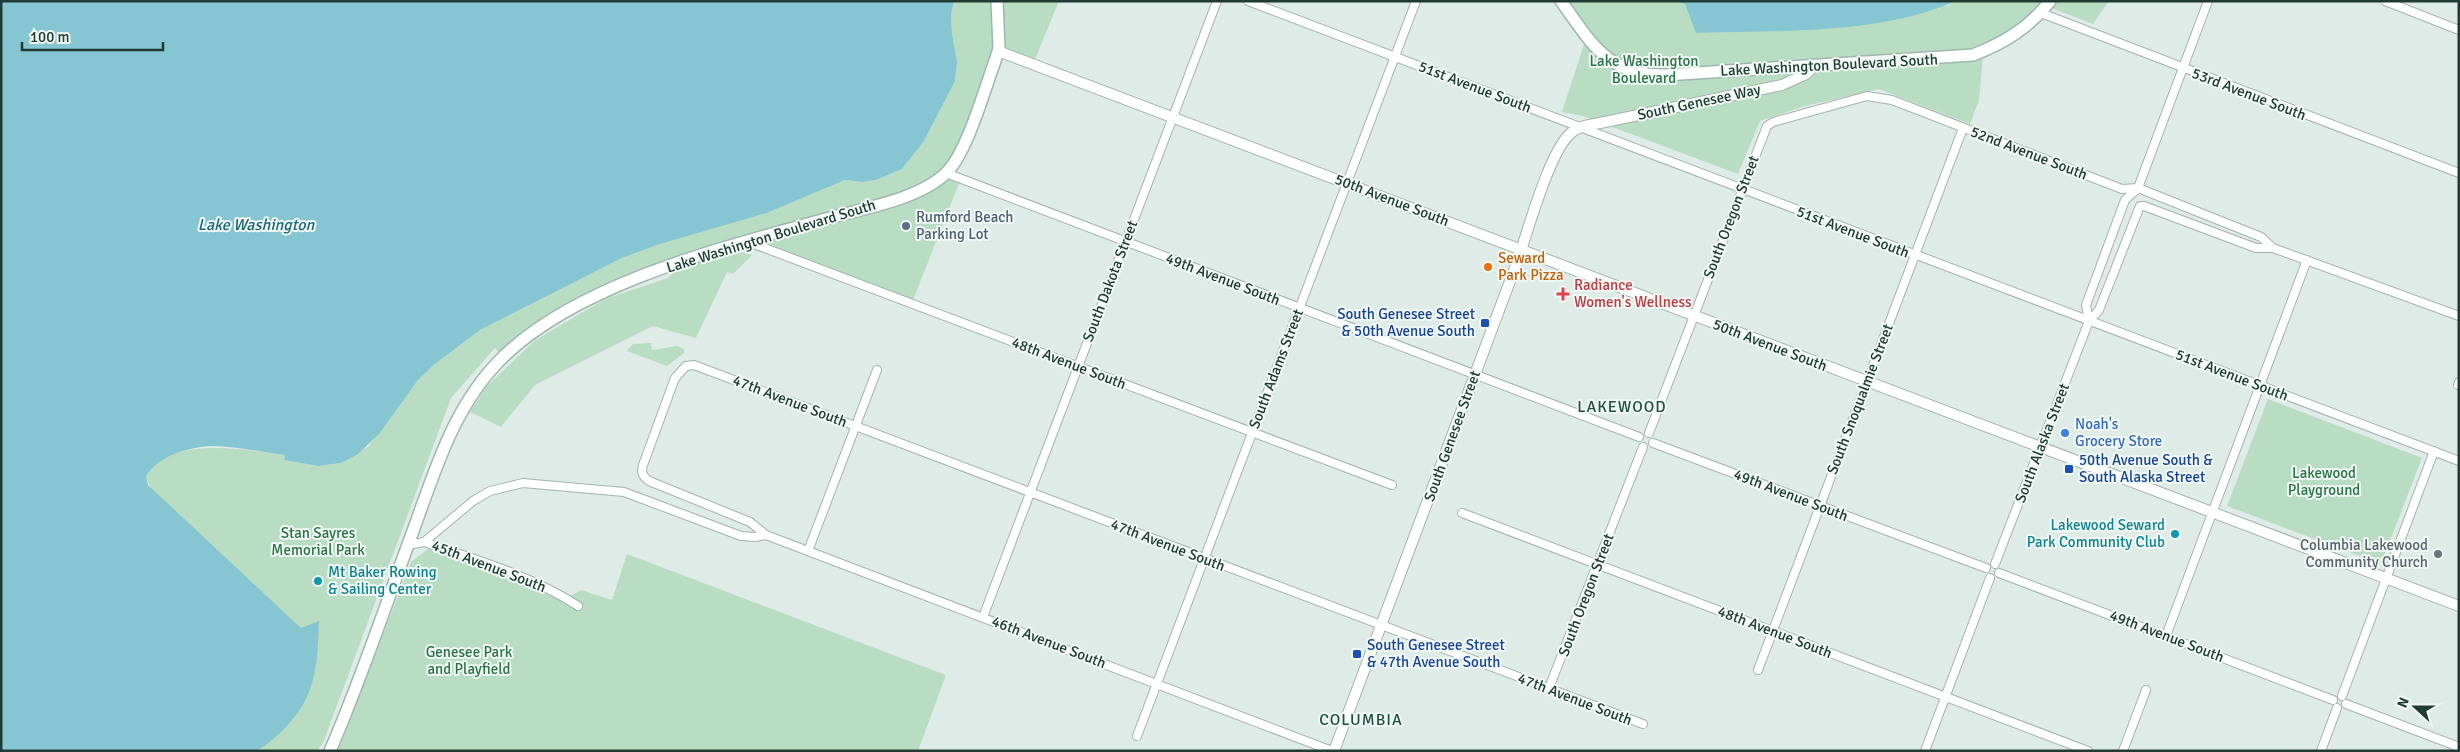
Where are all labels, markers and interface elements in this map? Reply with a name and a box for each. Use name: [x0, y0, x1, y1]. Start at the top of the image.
scale bar: [22, 20, 164, 52]
text: 100 m: [30, 28, 70, 46]
street label: Lake Washington Boulevard South: [1720, 50, 1938, 80]
park label: Lake Washington Boulevard: [1589, 52, 1699, 87]
street label: 51st Avenue South: [1416, 57, 1534, 117]
street label: 53rd Avenue South: [2189, 64, 2309, 124]
street label: South Genesee Way: [1636, 80, 1762, 124]
street label: 52nd Avenue South: [1968, 122, 2090, 184]
street label: South Oregon Street: [1699, 153, 1763, 281]
street label: 50th Avenue South: [1332, 170, 1452, 230]
street label: Lake Washington Boulevard South: [664, 196, 878, 276]
street label: 51st Avenue South: [1794, 202, 1912, 262]
place label: Rumford Beach Parking Lot: [916, 208, 1014, 243]
water label: Lake Washington: [198, 215, 315, 235]
street label: South Dakota Street: [1079, 218, 1141, 344]
marker: Rumford Beach Parking Lot: [900, 220, 912, 232]
street label: 49th Avenue South: [1163, 249, 1283, 309]
place label: Seward Park Pizza: [1498, 249, 1564, 284]
marker: Seward Park Pizza: [1482, 261, 1494, 273]
place label: Radiance Women's Wellness: [1574, 276, 1692, 311]
marker: Radiance Women's Wellness: [1556, 287, 1570, 301]
place label: South Genesee Street & 50th Avenue South: [1337, 305, 1475, 340]
street label: South Adams Street: [1245, 307, 1307, 431]
street label: 50th Avenue South: [1710, 315, 1830, 375]
marker: South Genesee Street & 50th Avenue South: [1479, 317, 1491, 329]
street label: South Snoqualmie Street: [1823, 321, 1897, 477]
street label: 48th Avenue South: [1009, 333, 1129, 393]
street label: 51st Avenue South: [2173, 345, 2291, 405]
street label: South Genesee Street: [1420, 368, 1484, 504]
street label: 47th Avenue South: [730, 371, 850, 431]
street label: South Alaska Street: [2011, 381, 2073, 505]
district label: LAKEWOOD: [1577, 397, 1667, 417]
place label: Noah's Grocery Store: [2075, 415, 2162, 450]
marker: Noah's Grocery Store: [2059, 427, 2071, 439]
place label: 50th Avenue South & South Alaska Street: [2079, 451, 2213, 486]
marker: 50th Avenue South & South Alaska Street: [2063, 463, 2075, 475]
park label: Lakewood Playground: [2288, 464, 2360, 499]
street label: 49th Avenue South: [1731, 465, 1851, 525]
street label: 47th Avenue South: [1108, 515, 1228, 575]
place label: Lakewood Seward Park Community Club: [2027, 516, 2165, 551]
park label: Stan Sayres Memorial Park: [271, 524, 365, 559]
marker: Lakewood Seward Park Community Club: [2169, 528, 2181, 540]
street label: South Oregon Street: [1554, 531, 1618, 659]
street label: 45th Avenue South: [429, 536, 549, 596]
place label: Columbia Lakewood Community Church: [2300, 536, 2428, 571]
marker: Columbia Lakewood Community Church: [2432, 548, 2444, 560]
place label: Mt Baker Rowing & Sailing Center: [328, 563, 437, 598]
marker: Mt Baker Rowing & Sailing Center: [312, 575, 324, 587]
street label: 48th Avenue South: [1715, 602, 1835, 662]
street label: 49th Avenue South: [2107, 606, 2227, 666]
street label: 46th Avenue South: [989, 612, 1109, 672]
place label: South Genesee Street & 47th Avenue South: [1367, 636, 1505, 671]
park label: Genesee Park and Playfield: [426, 643, 513, 678]
marker: South Genesee Street & 47th Avenue South: [1351, 648, 1363, 660]
street label: 47th Avenue South: [1515, 669, 1635, 729]
north arrow: [2390, 682, 2440, 732]
text: N: [2394, 695, 2413, 710]
district label: COLUMBIA: [1319, 710, 1403, 730]

